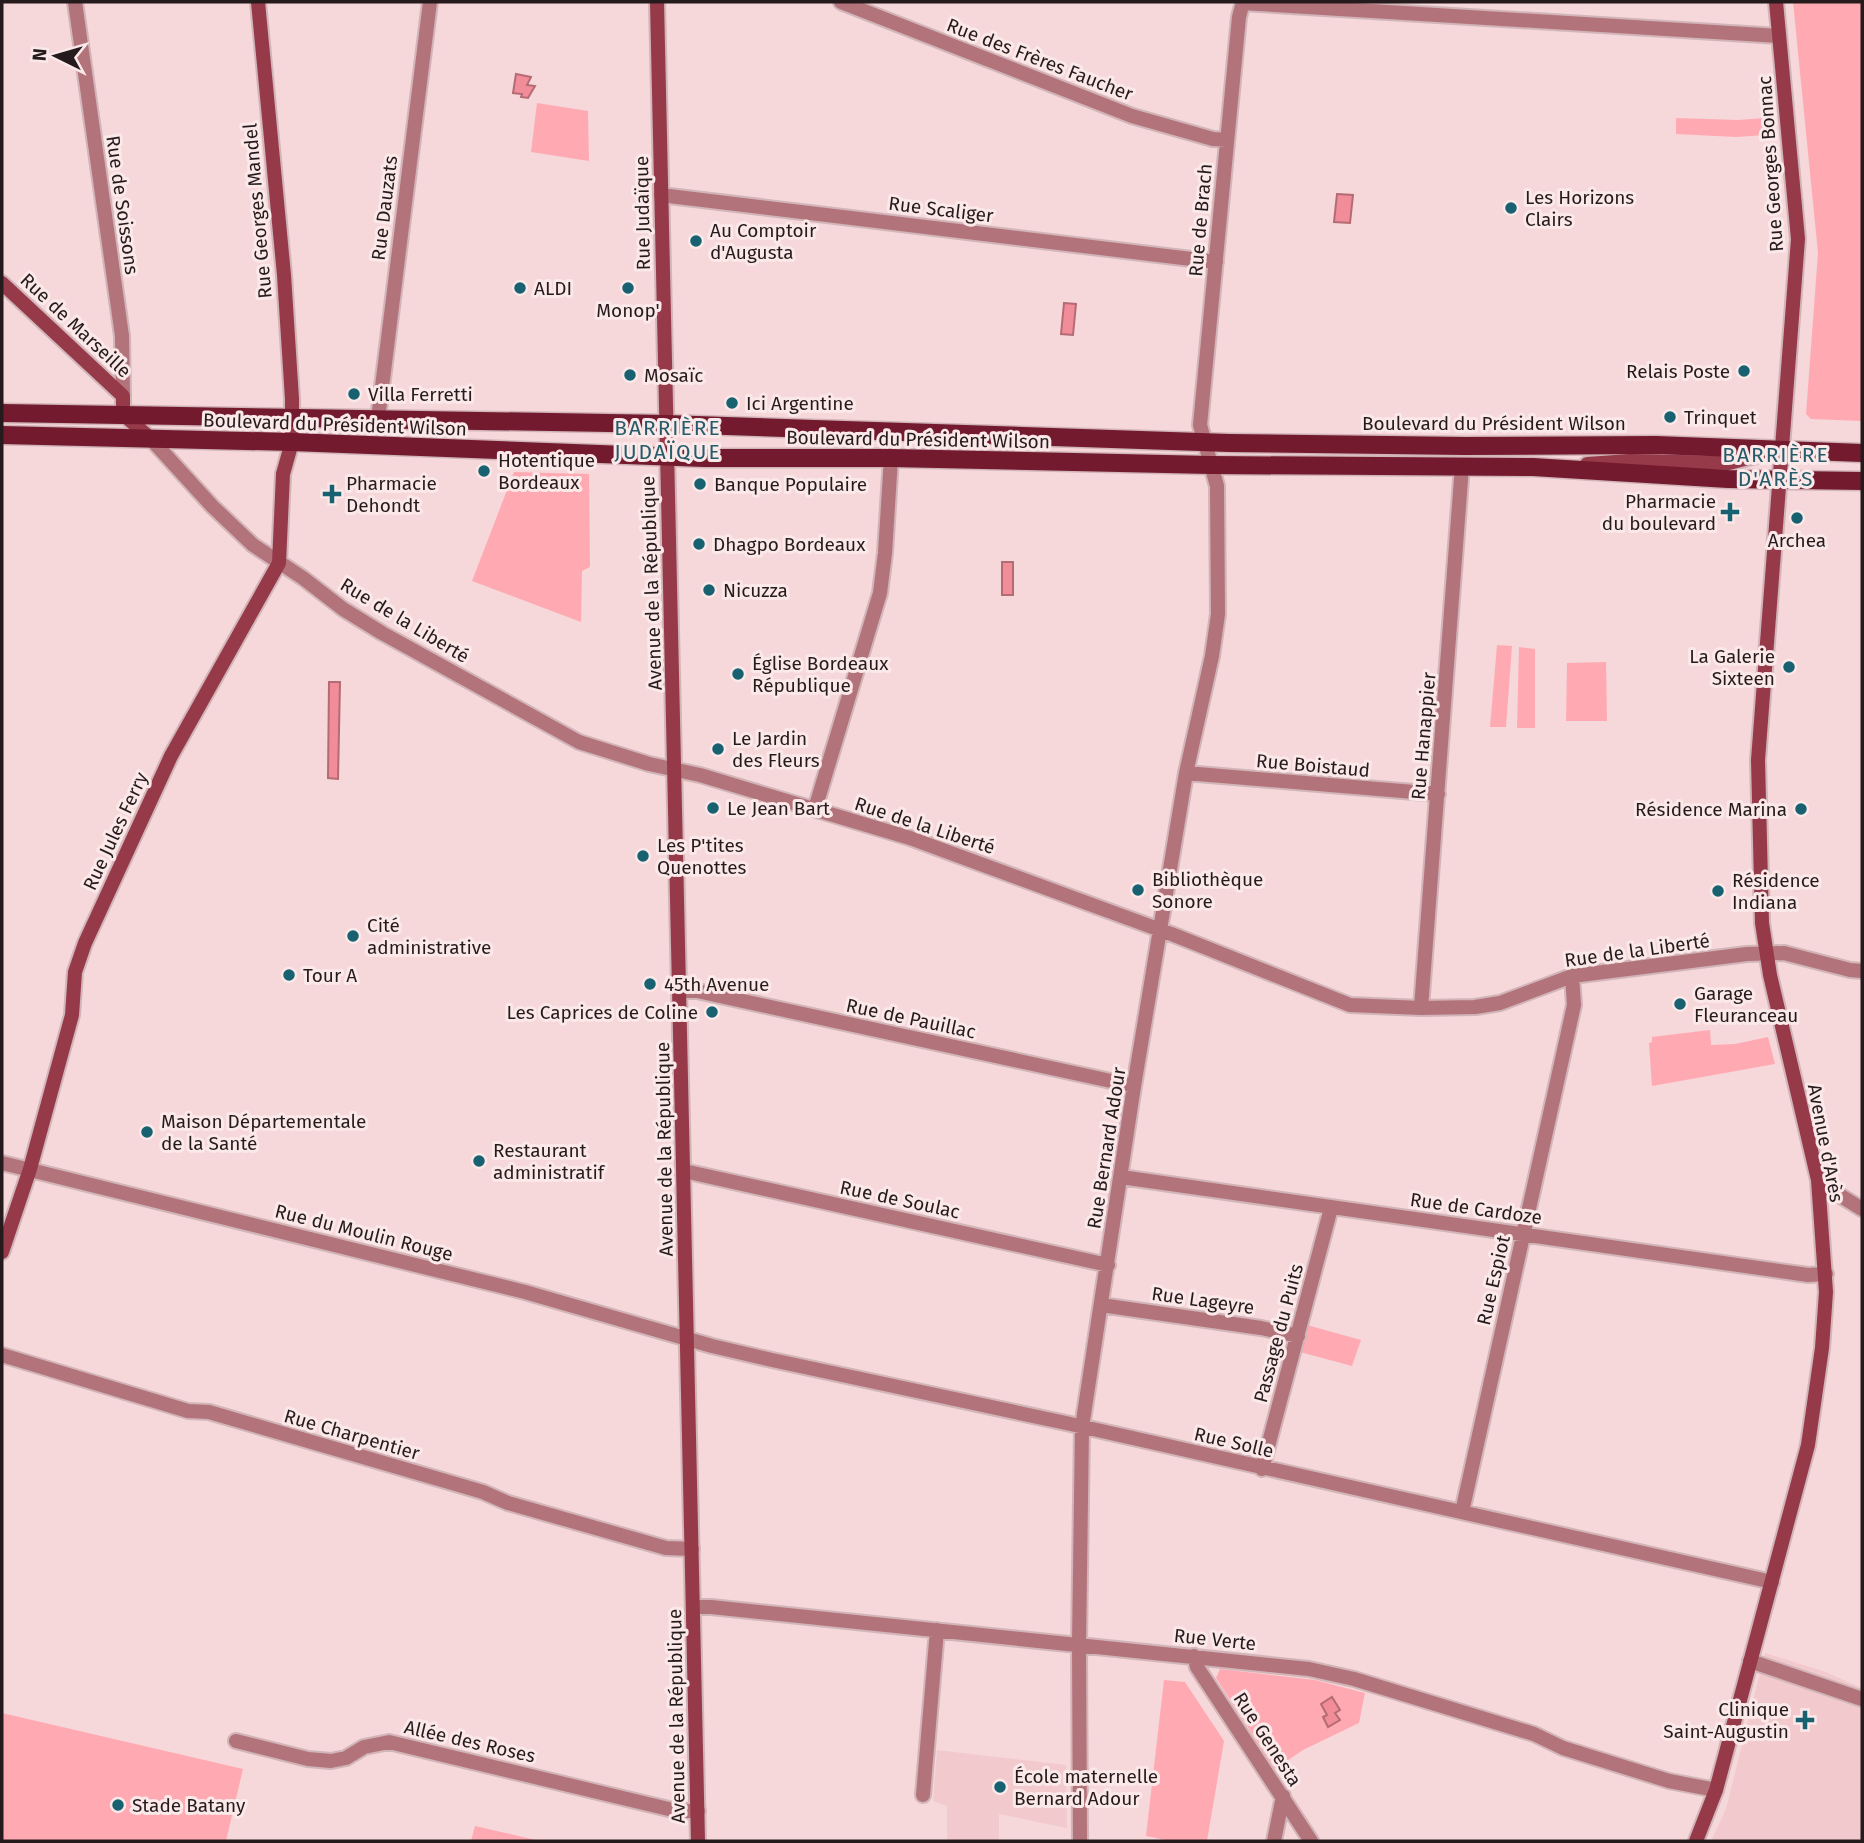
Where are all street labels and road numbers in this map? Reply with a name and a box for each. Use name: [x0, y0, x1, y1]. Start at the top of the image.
street label: Rue des Frères Faucher: [943, 13, 1137, 106]
street label: Rue Georges Bonnac: [1753, 75, 1788, 253]
street label: Rue Georges Mandel: [238, 122, 277, 300]
street label: Rue de Soissons: [101, 134, 144, 276]
street label: Rue Dauzats: [367, 154, 402, 262]
street label: Rue Judaïque: [630, 155, 655, 271]
street label: Rue de Brach: [1184, 163, 1217, 278]
street label: Rue Scaliger: [887, 192, 995, 227]
street label: Rue de Marseille: [16, 268, 136, 382]
street label: Boulevard du Président Wilson: [203, 408, 467, 441]
street label: Boulevard du Président Wilson: [1362, 412, 1626, 435]
street label: Boulevard du Président Wilson: [786, 426, 1050, 453]
street label: Avenue de la République: [636, 475, 667, 691]
street label: Rue de la Liberté: [336, 573, 473, 668]
street label: Rue Hanappier: [1406, 670, 1441, 801]
street label: Rue Boistaud: [1255, 749, 1371, 782]
street label: Rue Jules Ferry: [78, 768, 153, 894]
street label: Rue de la Liberté: [852, 792, 998, 859]
street label: Rue de la Liberté: [1563, 929, 1711, 972]
street label: Rue de Pauillac: [844, 994, 978, 1043]
street label: Avenue de la République: [651, 1042, 678, 1256]
street label: Rue Bernard Adour: [1082, 1065, 1131, 1231]
street label: Avenue d'Arès: [1803, 1082, 1848, 1204]
street label: Rue de Soulac: [838, 1176, 962, 1223]
street label: Rue de Cardoze: [1408, 1188, 1543, 1229]
street label: Rue du Moulin Rouge: [272, 1199, 455, 1266]
street label: Rue Espiot: [1472, 1233, 1515, 1327]
street label: Passage du Puits: [1249, 1261, 1308, 1405]
street label: Rue Lageyre: [1150, 1282, 1256, 1319]
street label: Rue Charpentier: [281, 1404, 423, 1465]
street label: Rue Solle: [1192, 1422, 1276, 1463]
street label: Avenue de la République: [663, 1609, 690, 1823]
street label: Rue Verte: [1173, 1624, 1257, 1655]
street label: Rue Genesta: [1229, 1688, 1307, 1791]
street label: Allée des Roses: [402, 1715, 538, 1768]

